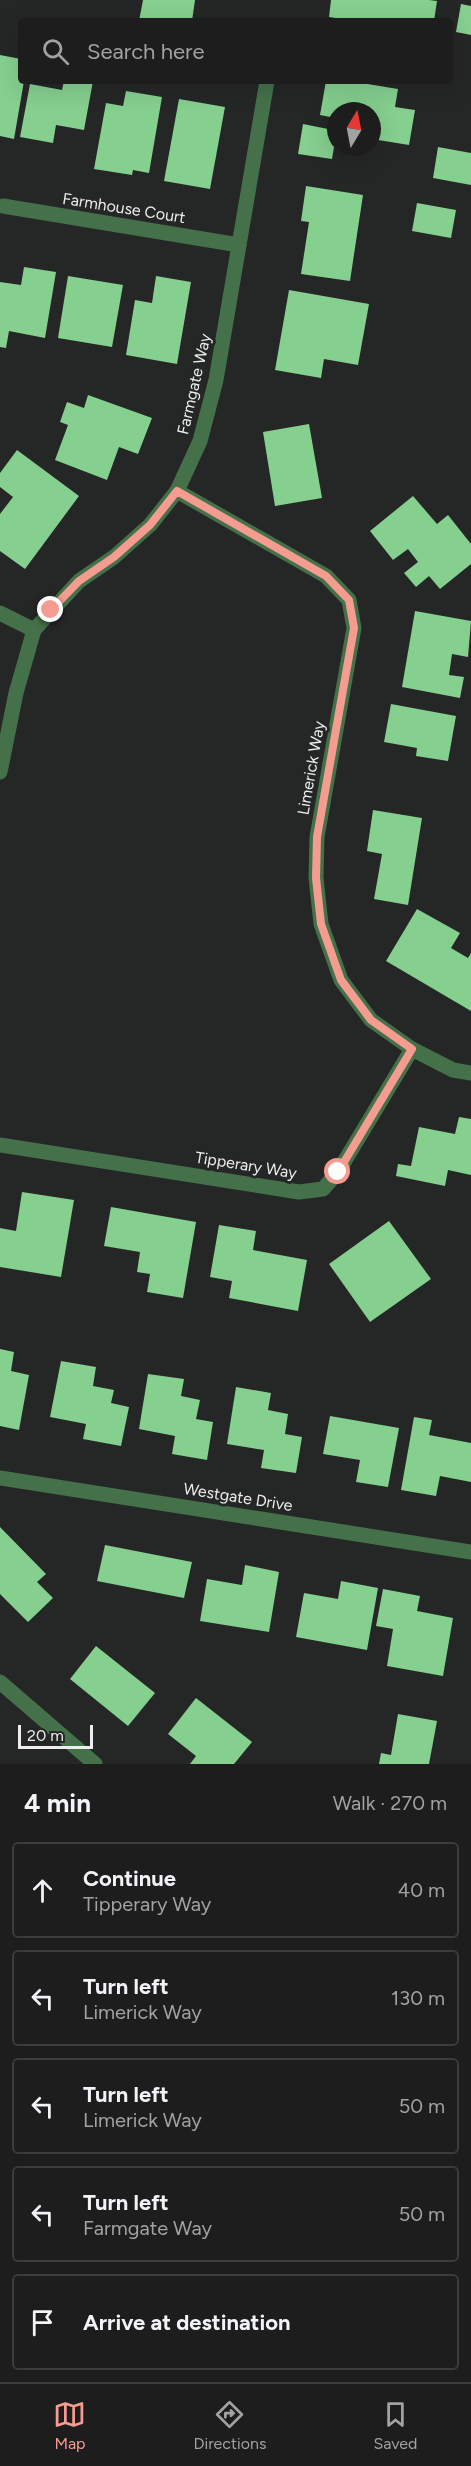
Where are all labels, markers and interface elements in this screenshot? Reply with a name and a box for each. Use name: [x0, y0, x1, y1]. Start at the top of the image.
search box: [18, 18, 453, 84]
icon: search: [39, 35, 72, 68]
text: Search here: [87, 38, 205, 65]
north arrow: [327, 102, 381, 156]
street label: Farmhouse Court: [61, 189, 187, 227]
street label: Farmgate Way: [173, 331, 215, 436]
route end: [37, 596, 63, 622]
street label: Limerick Way: [293, 719, 329, 816]
street label: Tipperary Way: [194, 1148, 299, 1183]
route start: [324, 1158, 350, 1184]
street label: Westgate Drive: [182, 1479, 294, 1515]
scale bar: [18, 1722, 93, 1750]
text: 20 m: [27, 1726, 64, 1745]
text: 4 min: [24, 1787, 91, 1819]
text: Walk · 270 m: [333, 1791, 447, 1815]
text: Continue: [83, 1865, 176, 1892]
icon: ahead: [26, 1874, 59, 1907]
text: 40 m: [398, 1878, 445, 1902]
text: Tipperary Way: [83, 1892, 211, 1916]
text: Turn left: [83, 1973, 169, 2000]
icon: left: [26, 1982, 59, 2015]
text: 130 m: [391, 1986, 445, 2010]
text: Limerick Way: [83, 2000, 202, 2024]
text: Turn left: [83, 2081, 169, 2108]
icon: left: [26, 2090, 59, 2123]
text: 50 m: [399, 2094, 445, 2118]
text: Limerick Way: [83, 2108, 202, 2132]
text: Turn left: [83, 2189, 169, 2216]
icon: left: [26, 2198, 59, 2231]
text: 50 m: [399, 2202, 445, 2226]
text: Farmgate Way: [83, 2216, 212, 2240]
icon: arrive: [26, 2306, 59, 2339]
text: Arrive at destination: [83, 2309, 291, 2336]
tab: Map: [53, 2398, 86, 2453]
tab: Directions: [193, 2398, 266, 2453]
tab: Saved: [373, 2398, 418, 2453]

